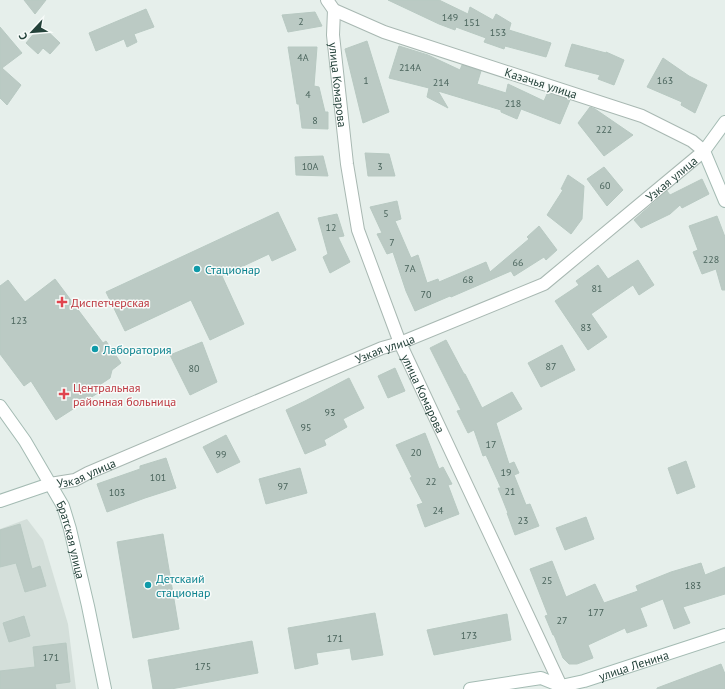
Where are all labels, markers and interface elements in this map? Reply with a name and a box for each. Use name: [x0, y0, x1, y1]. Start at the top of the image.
house number: 149: [442, 11, 458, 24]
north arrow: [12, 12, 52, 52]
house number: 2: [298, 15, 304, 28]
house number: 151: [464, 16, 480, 29]
house number: 153: [490, 26, 506, 39]
text: С: [15, 31, 31, 42]
street label: улица Комарова: [326, 41, 350, 128]
house number: 4А: [297, 51, 309, 64]
house number: 214А: [399, 61, 421, 74]
street label: Казачья улица: [503, 64, 579, 102]
house number: 1: [363, 74, 369, 87]
house number: 163: [657, 74, 673, 87]
house number: 214: [433, 76, 450, 89]
house number: 4: [305, 88, 311, 101]
house number: 218: [505, 97, 521, 110]
house number: 8: [312, 114, 318, 127]
house number: 222: [596, 123, 612, 136]
street label: Узкая улица: [642, 153, 700, 204]
house number: 10А: [302, 160, 319, 173]
house number: 3: [377, 160, 383, 173]
house number: 60: [600, 179, 611, 192]
house number: 5: [383, 207, 389, 220]
house number: 12: [326, 221, 336, 234]
house number: 7: [389, 236, 395, 249]
house number: 228: [703, 253, 719, 266]
house number: 66: [513, 256, 523, 269]
place label: Стационар: [205, 262, 260, 277]
house number: 7А: [404, 262, 416, 275]
marker: Стационар: [192, 264, 202, 274]
house number: 68: [463, 273, 473, 286]
house number: 81: [592, 282, 602, 295]
house number: 70: [421, 288, 432, 301]
place label: Диспетчерская: [71, 295, 150, 310]
marker: Диспетчерская: [56, 296, 68, 308]
house number: 123: [11, 314, 27, 327]
house number: 83: [581, 321, 591, 334]
street label: Узкая улица: [353, 330, 417, 366]
place label: Лаборатория: [102, 342, 172, 357]
marker: Лаборатория: [90, 344, 100, 354]
street label: улица Комарова: [399, 352, 449, 435]
house number: 87: [546, 360, 556, 373]
house number: 80: [189, 362, 200, 375]
place label: Центральная районная больница: [73, 380, 176, 409]
marker: Центральная районная больница: [58, 388, 70, 400]
house number: 93: [325, 406, 335, 419]
house number: 95: [301, 421, 311, 434]
house number: 17: [486, 438, 496, 451]
house number: 20: [411, 446, 422, 459]
house number: 99: [216, 448, 226, 461]
street label: Узкая улица: [55, 455, 118, 490]
house number: 19: [501, 466, 511, 479]
house number: 101: [150, 471, 166, 484]
house number: 22: [426, 475, 436, 488]
house number: 97: [278, 480, 288, 493]
house number: 21: [505, 485, 515, 498]
house number: 103: [109, 486, 125, 499]
street label: Братская улица: [54, 498, 89, 580]
house number: 24: [433, 504, 444, 517]
house number: 23: [518, 514, 528, 527]
place label: Детскаий стационар: [156, 571, 210, 600]
house number: 25: [542, 574, 552, 587]
house number: 183: [685, 579, 701, 592]
marker: Детскаий стационар: [143, 580, 153, 590]
house number: 177: [588, 606, 604, 619]
house number: 27: [557, 614, 567, 627]
house number: 173: [461, 629, 477, 642]
house number: 171: [327, 632, 343, 645]
street label: улица Ленина: [597, 646, 670, 683]
house number: 171: [43, 651, 59, 664]
house number: 175: [195, 660, 211, 673]

